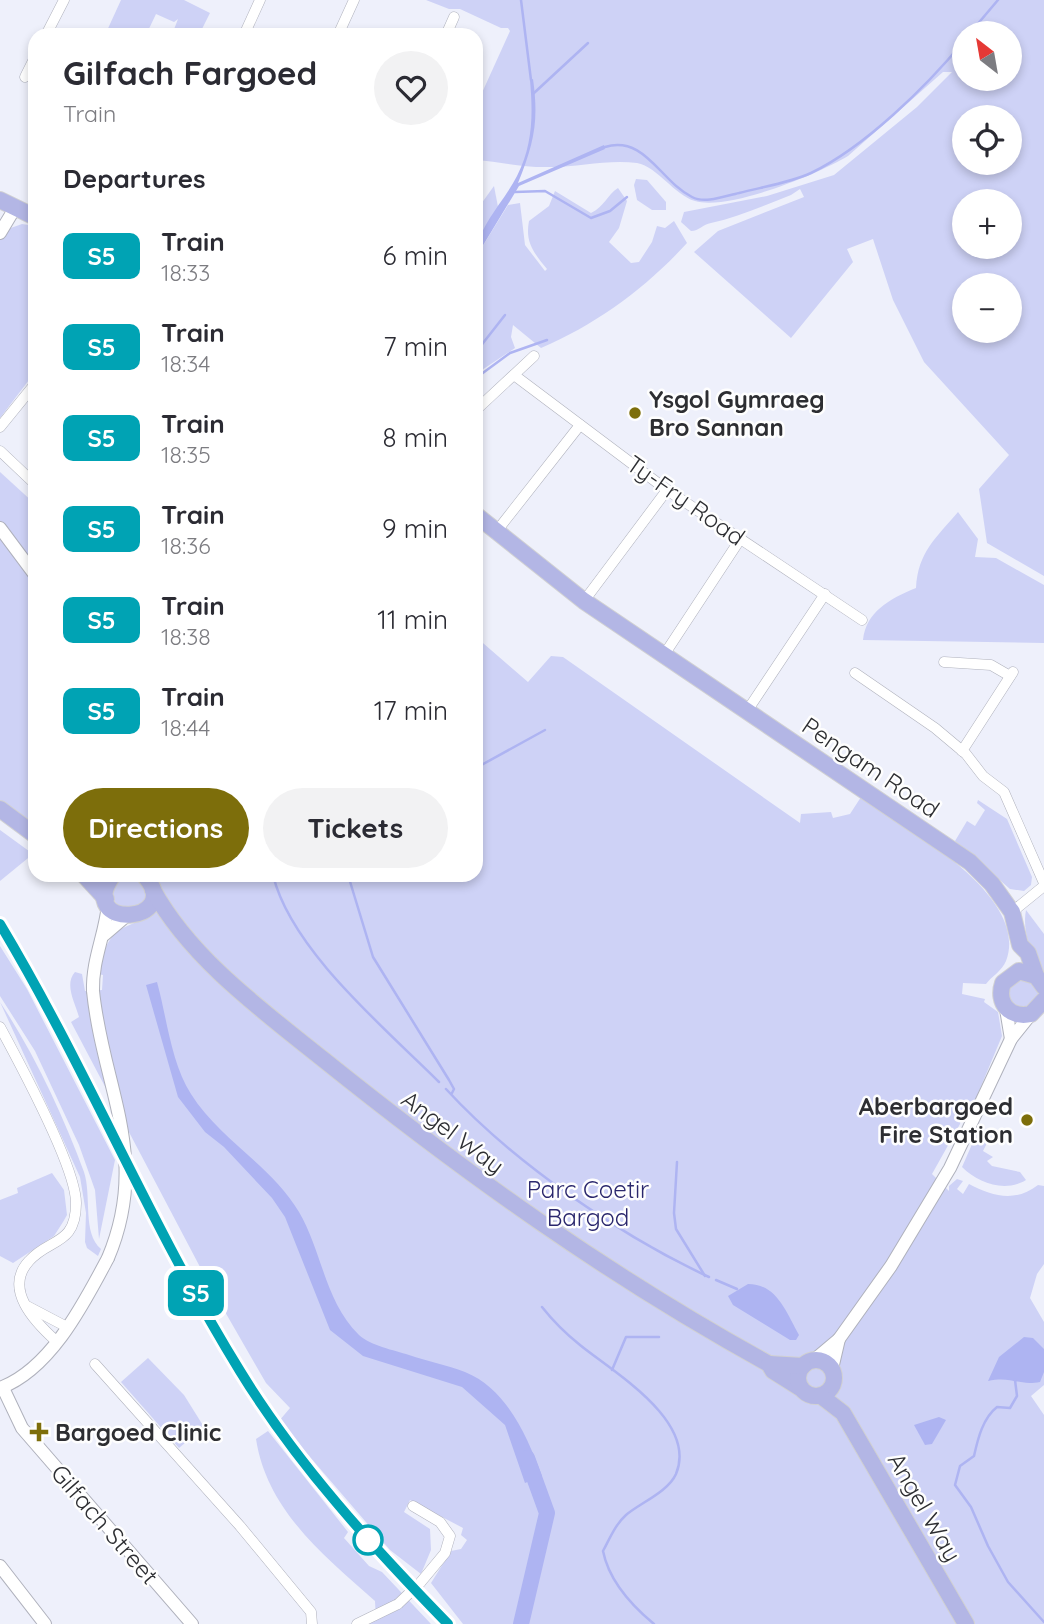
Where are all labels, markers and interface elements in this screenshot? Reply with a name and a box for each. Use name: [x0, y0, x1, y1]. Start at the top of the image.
north arrow: [952, 21, 1022, 91]
map controls: [952, 21, 1022, 343]
button: heart: [374, 51, 448, 125]
text: Gilfach Fargoed: [63, 52, 317, 93]
text: Train: [63, 99, 116, 128]
button: locate: [952, 105, 1022, 175]
text: Departures: [63, 162, 206, 195]
button: +: [952, 189, 1022, 259]
text: Train: [161, 225, 225, 258]
text: 6 min: [383, 239, 448, 272]
text: S5: [87, 241, 116, 271]
text: 18:33: [161, 258, 210, 287]
button: −: [952, 273, 1022, 343]
text: Train: [161, 316, 225, 349]
text: 7 min: [383, 330, 448, 363]
text: S5: [87, 332, 116, 362]
text: 18:34: [161, 349, 210, 378]
place label: Ysgol Gymraeg Bro Sannan: [649, 384, 825, 442]
marker: Ysgol Gymraeg Bro Sannan: [627, 405, 643, 421]
text: Train: [161, 407, 225, 440]
text: 8 min: [383, 421, 448, 454]
text: S5: [87, 423, 116, 453]
text: 18:35: [161, 440, 211, 469]
street label: Ty-Fry Road: [621, 448, 751, 552]
text: Train: [161, 498, 225, 531]
text: 9 min: [382, 512, 448, 545]
text: S5: [87, 514, 116, 544]
text: 18:36: [161, 531, 211, 560]
text: Train: [161, 589, 225, 622]
text: 11 min: [377, 603, 448, 636]
text: S5: [87, 605, 116, 635]
text: 18:38: [161, 622, 211, 651]
text: Train: [161, 680, 225, 713]
text: 17 min: [374, 694, 448, 727]
text: S5: [87, 696, 116, 726]
street label: Pengam Road: [797, 710, 945, 824]
text: 18:44: [161, 713, 210, 742]
button: Directions: [63, 788, 249, 868]
button: Tickets: [263, 788, 448, 868]
street label: Angel Way: [396, 1084, 510, 1180]
place label: Aberbargoed Fire Station: [859, 1091, 1013, 1149]
marker: Aberbargoed Fire Station: [1019, 1112, 1035, 1128]
park label: Parc Coetir Bargod: [527, 1174, 649, 1232]
line badge: S5: [164, 1270, 228, 1316]
text: S5: [182, 1278, 210, 1308]
place label: Bargoed Clinic: [55, 1417, 221, 1447]
marker: Bargoed Clinic: [29, 1422, 49, 1442]
street label: Angel Way: [882, 1447, 968, 1567]
street label: Gilfach Street: [45, 1458, 165, 1590]
unlabelled marker: [353, 1525, 383, 1555]

